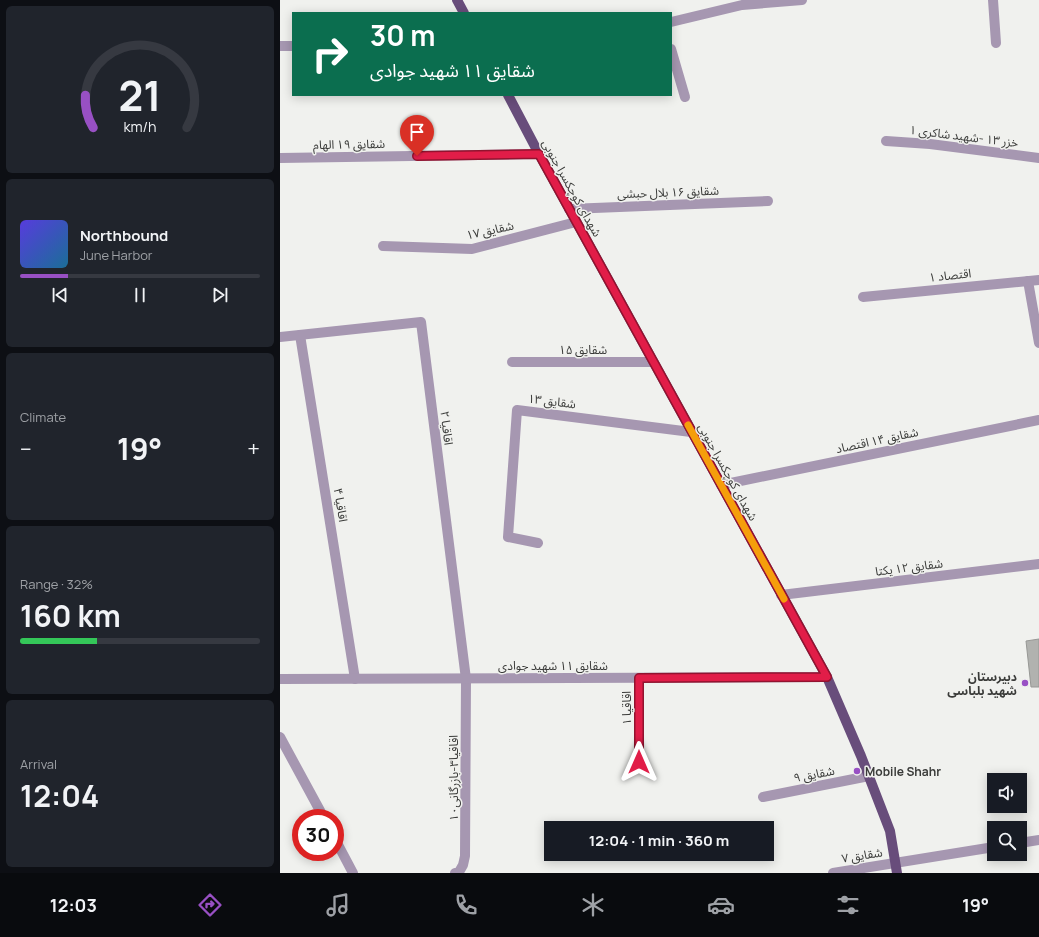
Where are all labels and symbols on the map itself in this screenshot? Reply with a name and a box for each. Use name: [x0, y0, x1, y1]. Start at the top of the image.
pin: [400, 115, 434, 156]
street label: خزر ۱۳ -شهید شاکری ۱: [909, 121, 1019, 151]
street label: شقایق ۱۹ الهام: [313, 135, 385, 154]
street label: شهدای کوچکسرا جنوبی: [538, 136, 606, 240]
street label: شقایق ۱۶ بلال حبشی: [617, 182, 719, 202]
street label: شقایق ۱۷: [465, 217, 515, 243]
street label: اقتصاد ۱: [928, 264, 972, 286]
street label: شقایق ۱۵: [559, 341, 607, 358]
street label: شقایق ۱۳: [527, 390, 577, 412]
street label: اقاقیا ۲: [436, 410, 458, 446]
street label: شهدای کوچکسرا جنوبی: [694, 420, 762, 524]
street label: شقایق ۱۴ اقتصاد: [834, 423, 920, 457]
street label: اقاقیا ۴: [330, 487, 352, 523]
street label: شقایق ۱۲ یکتا: [874, 554, 944, 580]
street label: شقایق ۱۱ شهید جوادی: [498, 657, 608, 674]
place label: دبیرستان شهید بلباسی: [947, 668, 1017, 699]
marker: دبیرستان شهید بلباسی: [1020, 678, 1030, 688]
street label: اقاقیا ۱: [618, 691, 635, 725]
street label: اقاقیا۳-بازرگانی۱۰: [445, 735, 462, 821]
position arrow: [618, 741, 660, 783]
street label: شقایق ۹: [792, 762, 836, 786]
place label: Mobile Shahr: [865, 763, 941, 780]
marker: Mobile Shahr: [852, 766, 862, 776]
speed limit sign: 30: [292, 809, 344, 861]
street label: شقایق ۷: [840, 843, 884, 867]

